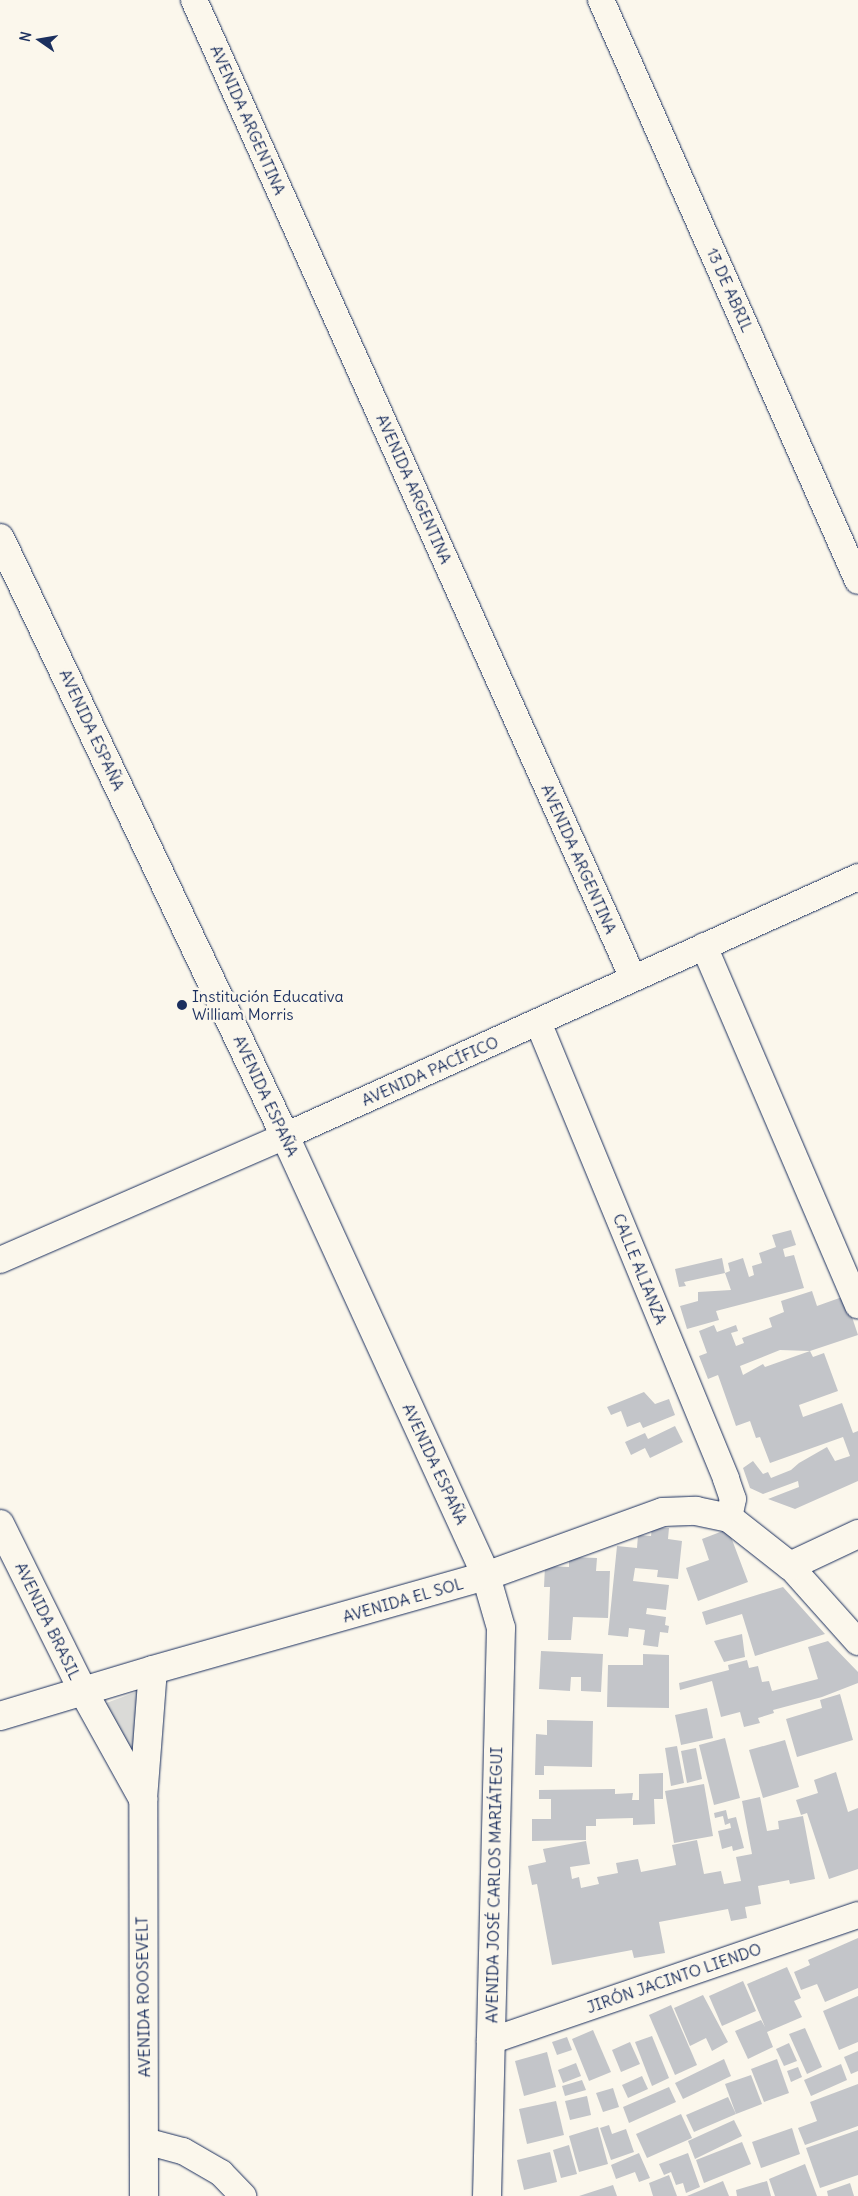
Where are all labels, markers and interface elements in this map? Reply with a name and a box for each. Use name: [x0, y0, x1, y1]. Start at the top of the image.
north arrow: [15, 15, 65, 65]
text: N: [16, 30, 35, 43]
street label: AVENIDA ARGENTINA: [206, 42, 290, 198]
street label: 13 DE ABRIL: [703, 245, 757, 335]
street label: AVENIDA ARGENTINA: [372, 411, 456, 567]
street label: AVENIDA ESPAÑA: [55, 666, 129, 794]
street label: AVENIDA ARGENTINA: [537, 781, 621, 937]
place label: Institución Educativa William Morris: [192, 986, 344, 1024]
marker: Institución Educativa William Morris: [176, 999, 188, 1011]
street label: AVENIDA ESPAÑA: [229, 1032, 303, 1160]
street label: AVENIDA PACÍFICO: [359, 1032, 501, 1110]
street label: CALLE ALIANZA: [609, 1211, 671, 1327]
street label: AVENIDA ESPAÑA: [398, 1400, 472, 1528]
street label: AVENIDA BRASIL: [11, 1559, 85, 1683]
street label: AVENIDA EL SOL: [340, 1574, 466, 1626]
street label: AVENIDA JOSÉ CARLOS MARIÁTEGUI: [482, 1747, 506, 2023]
street label: AVENIDA ROOSEVELT: [132, 1916, 154, 2078]
street label: JIRÓN JACINTO LIENDO: [584, 1939, 764, 2017]

